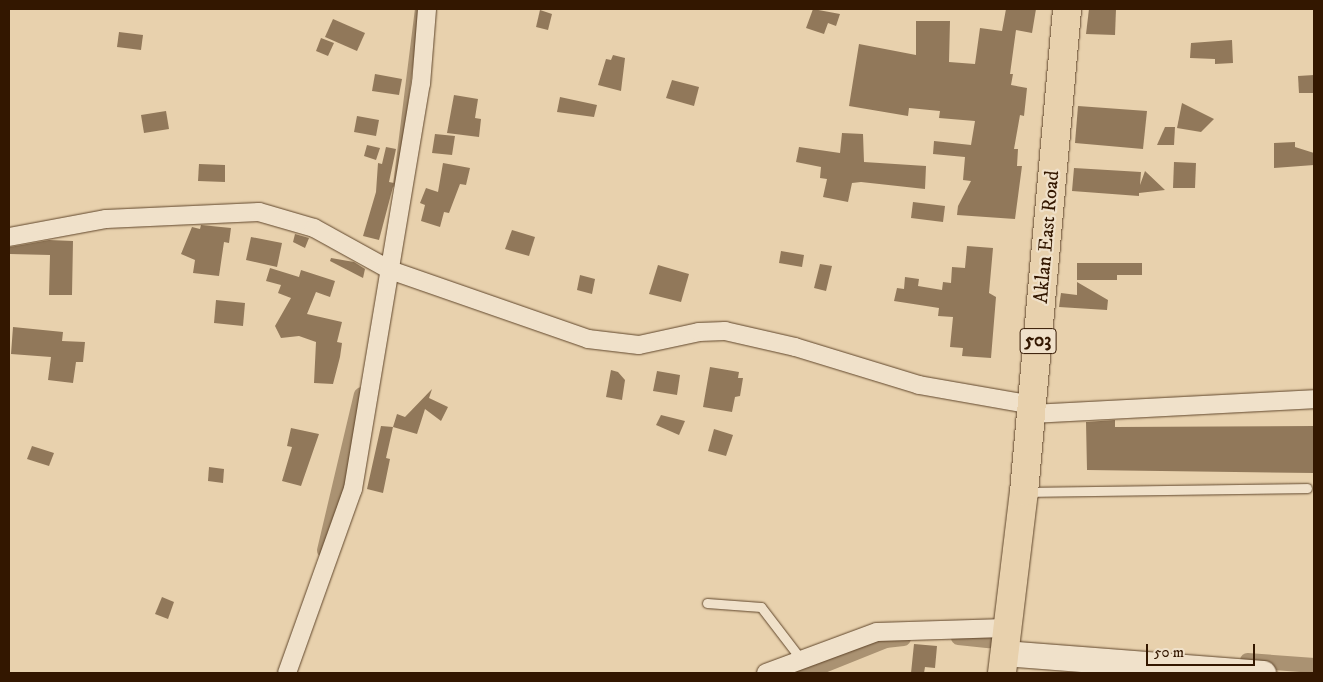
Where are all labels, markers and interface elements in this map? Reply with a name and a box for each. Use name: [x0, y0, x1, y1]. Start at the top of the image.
street label: Aklan East Road: [1029, 170, 1065, 304]
road number: 503: [1019, 324, 1057, 358]
scale bar: [1148, 634, 1257, 666]
text: 50 m: [1154, 643, 1184, 662]

